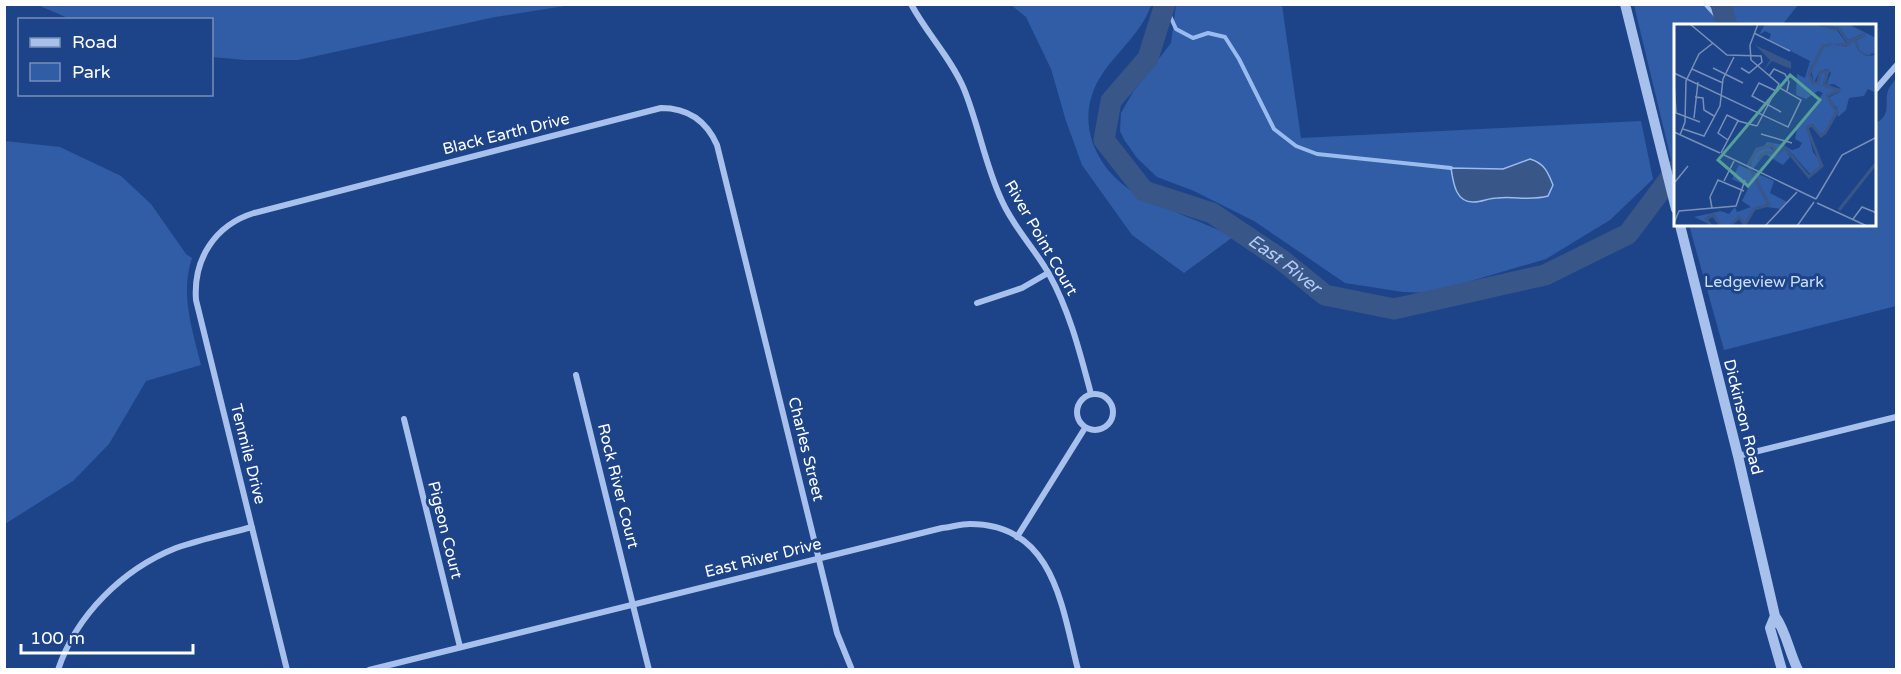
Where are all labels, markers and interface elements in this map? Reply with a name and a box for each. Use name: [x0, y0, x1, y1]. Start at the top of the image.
legend: [18, 18, 213, 96]
inset map: [1674, 24, 1877, 226]
text: Road: [72, 31, 117, 53]
text: Park: [72, 61, 111, 83]
street label: Black Earth Drive: [441, 109, 571, 159]
street label: River Point Court: [1000, 177, 1082, 299]
water label: East River: [1244, 230, 1327, 300]
park label: Ledgeview Park: [1704, 272, 1824, 292]
street label: Dickinson Road: [1719, 357, 1767, 477]
street label: Charles Street: [783, 395, 829, 503]
street label: Tenmile Drive: [226, 402, 270, 506]
street label: Rock River Court: [593, 421, 643, 551]
street label: Pigeon Court: [423, 479, 467, 581]
street label: East River Drive: [703, 534, 823, 582]
scale bar: [21, 617, 194, 655]
text: 100 m: [30, 627, 85, 649]

